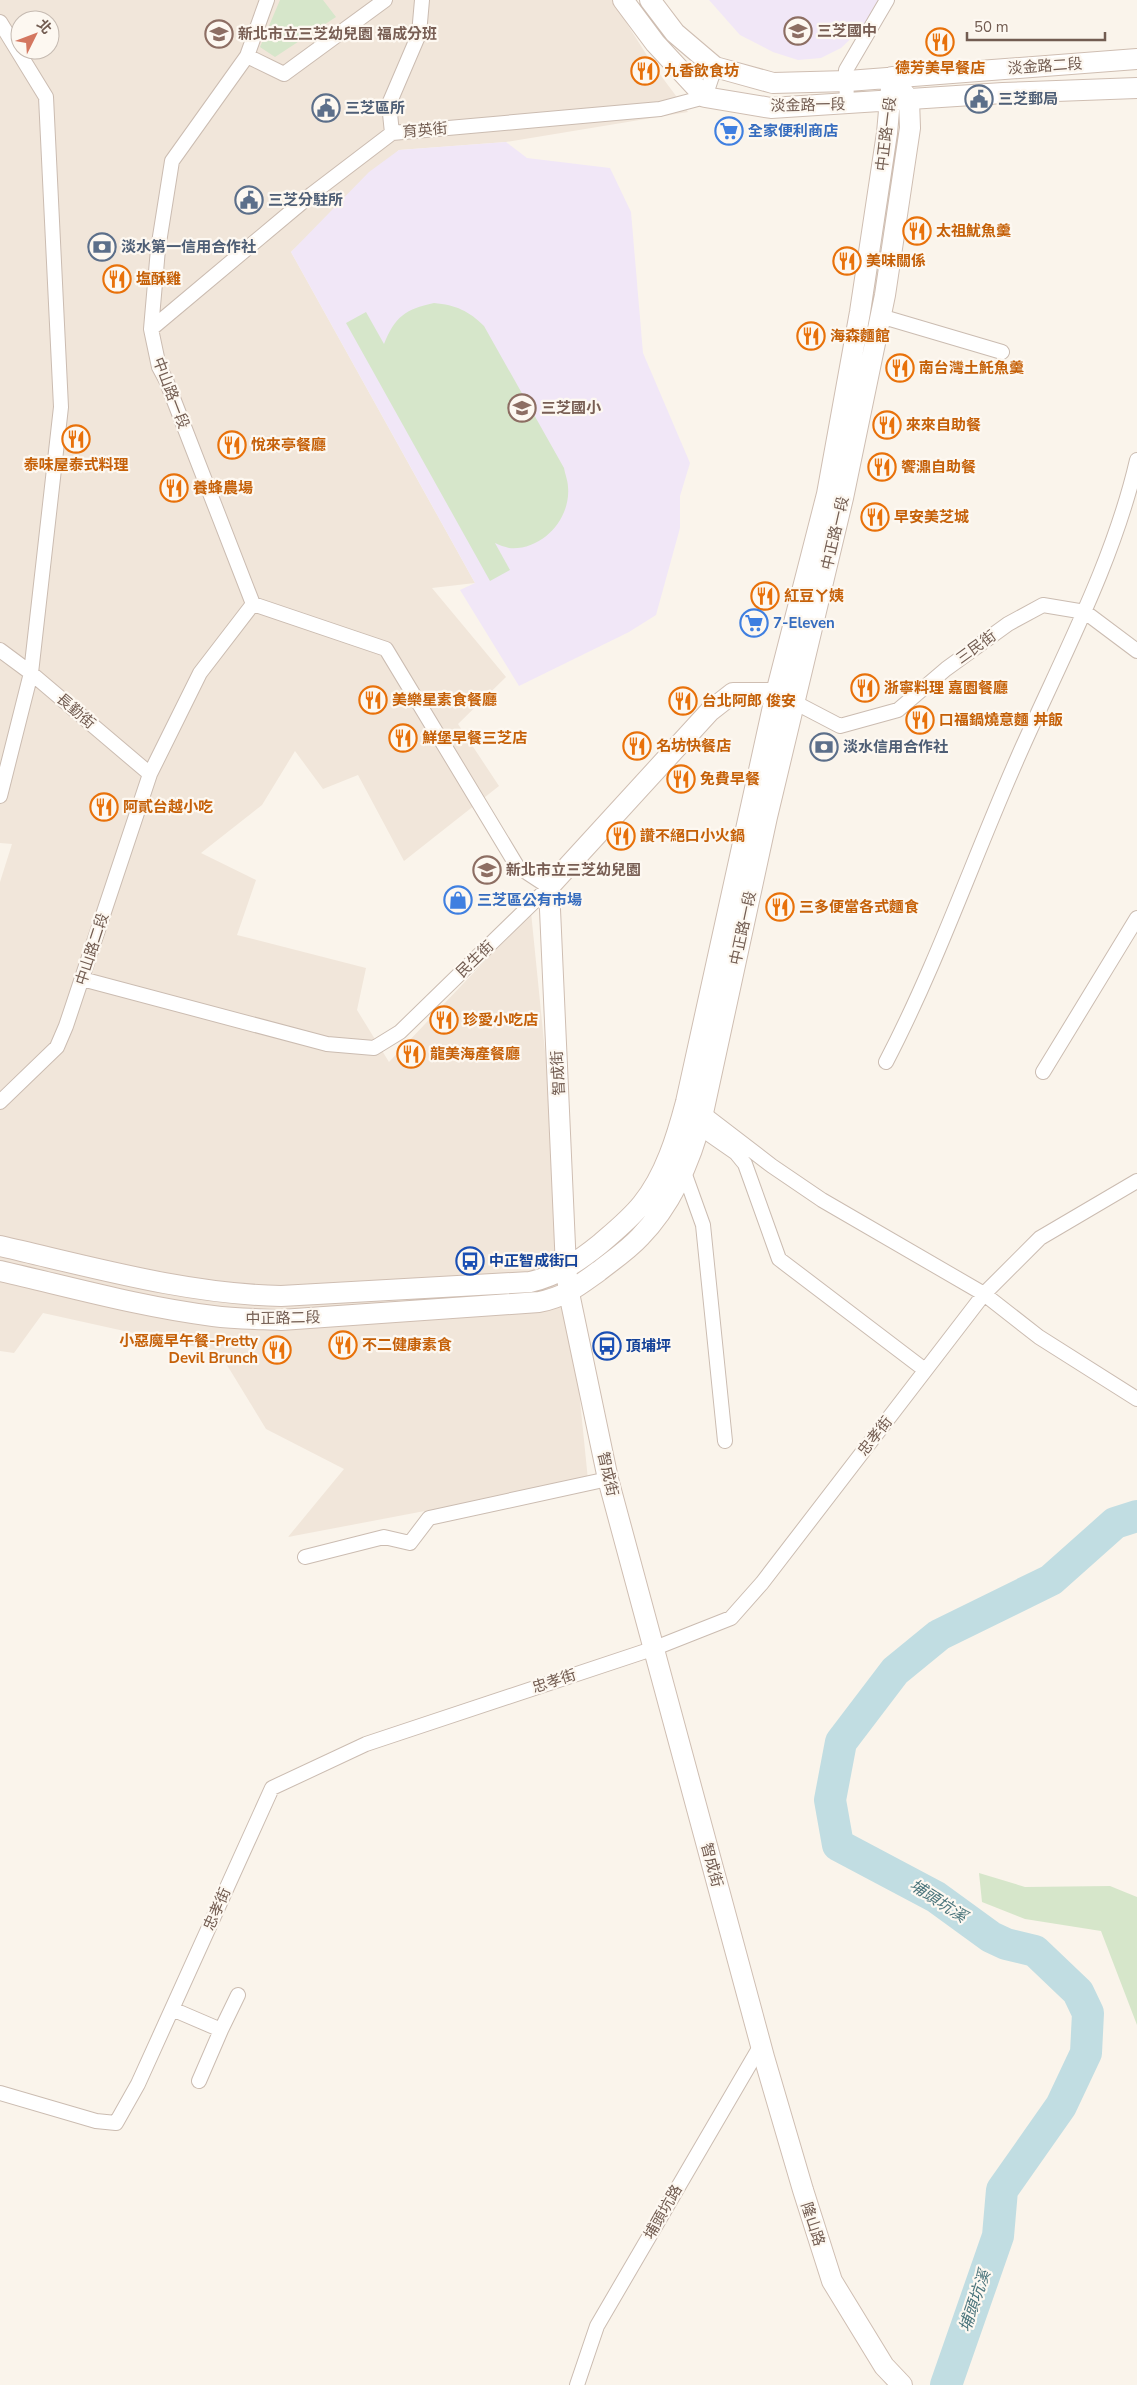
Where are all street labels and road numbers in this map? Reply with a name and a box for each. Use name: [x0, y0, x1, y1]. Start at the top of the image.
street label: 淡金路二段: [1007, 53, 1083, 79]
street label: 淡金路一段: [770, 94, 846, 116]
street label: 中正路一段: [872, 96, 900, 172]
street label: 育英街: [402, 118, 448, 142]
street label: 中山路一段: [148, 354, 194, 432]
street label: 中正路一段: [817, 494, 853, 572]
street label: 三民街: [952, 626, 1000, 668]
street label: 長勤街: [52, 689, 100, 733]
street label: 中正路一段: [725, 889, 761, 967]
street label: 中山路二段: [71, 910, 113, 988]
street label: 民生街: [452, 936, 498, 982]
street label: 智成街: [547, 1050, 569, 1096]
street label: 中正路二段: [245, 1307, 321, 1329]
street label: 忠孝街: [853, 1412, 897, 1460]
street label: 智成街: [593, 1450, 623, 1498]
street label: 忠孝街: [530, 1665, 578, 1697]
street label: 智成街: [697, 1841, 727, 1889]
street label: 忠孝街: [199, 1884, 235, 1934]
street label: 埔頭坑路: [639, 2181, 687, 2243]
street label: 隆山路: [797, 2200, 829, 2248]

